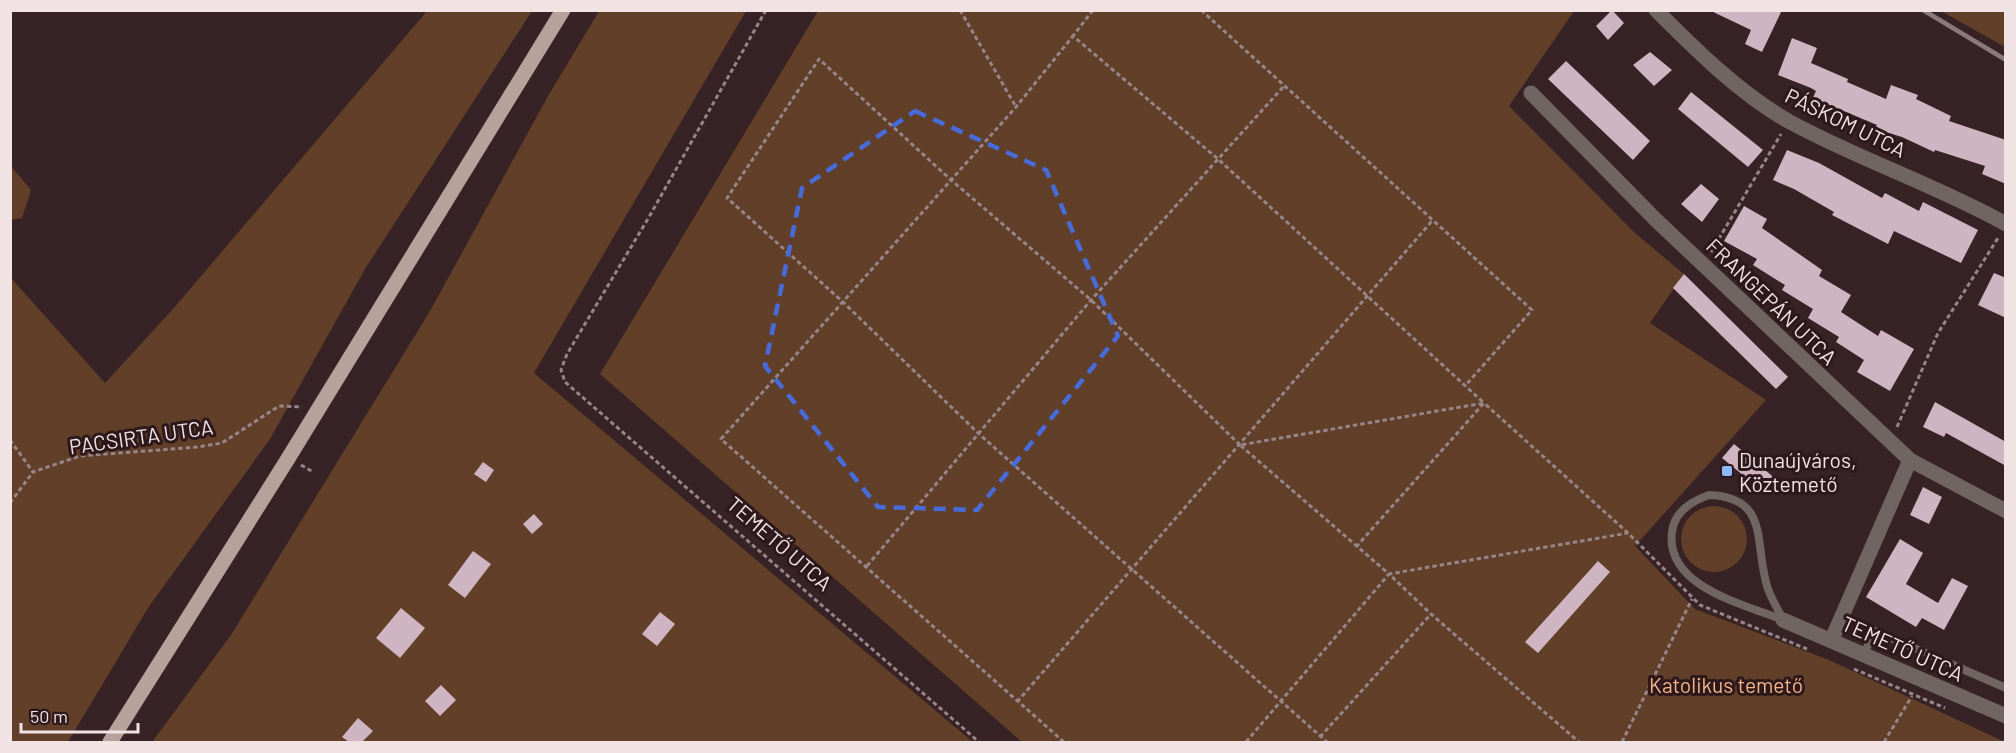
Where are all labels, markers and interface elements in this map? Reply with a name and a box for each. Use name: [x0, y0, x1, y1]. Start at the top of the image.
street label: PÁSKOM UTCA: [1782, 82, 1911, 162]
street label: FRANGEPÁN UTCA: [1702, 233, 1842, 370]
street label: PACSIRTA UTCA: [67, 413, 215, 459]
place label: Dunaújváros, Köztemető: [1739, 447, 1857, 496]
marker: Dunaújváros, Köztemető: [1720, 464, 1734, 478]
street label: TEMETŐ UTCA: [723, 491, 838, 595]
street label: TEMETŐ UTCA: [1838, 610, 1968, 686]
park label: Katolikus temető: [1649, 672, 1803, 697]
scale bar: [21, 696, 138, 734]
text: 50 m: [30, 705, 68, 727]

